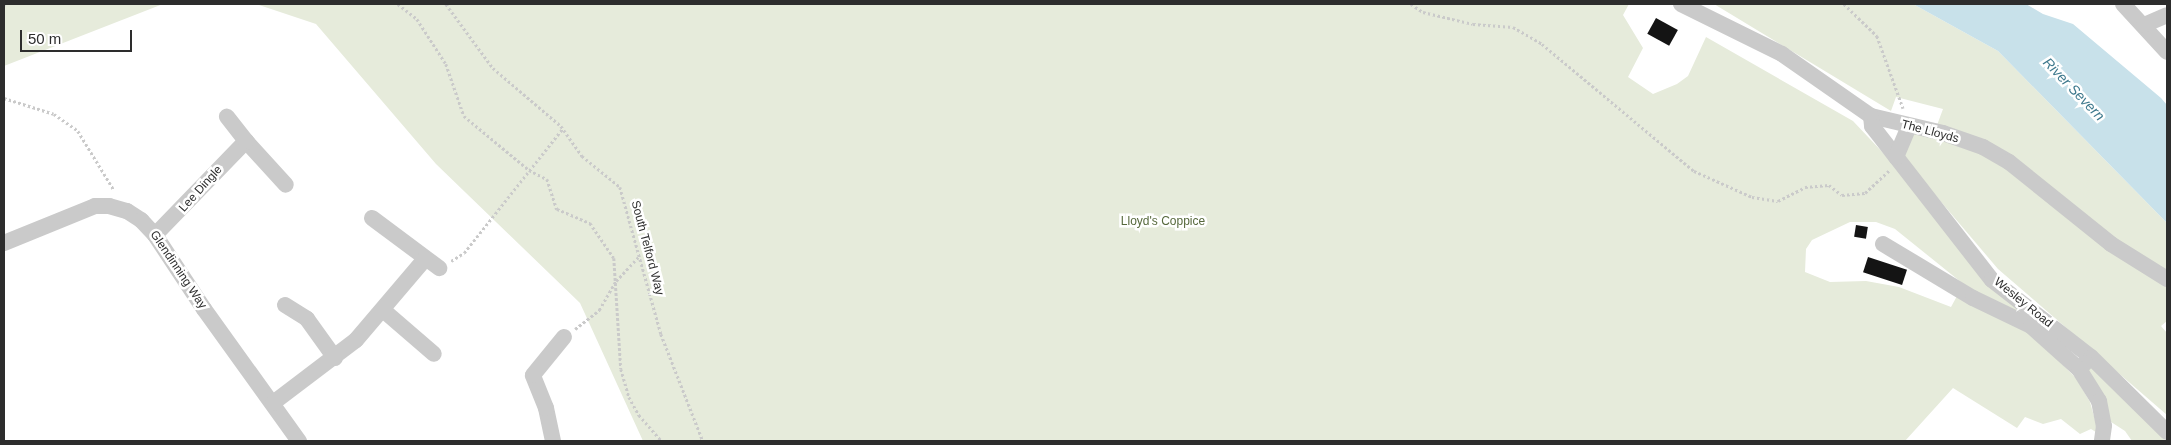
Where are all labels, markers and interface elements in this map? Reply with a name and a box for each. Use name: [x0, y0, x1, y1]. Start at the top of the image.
scale bar: [22, 20, 135, 52]
text: 50 m: [28, 30, 61, 47]
water label: River Severn: [2040, 54, 2108, 124]
street label: The Lloyds: [1900, 117, 1960, 147]
street label: Lee Dingle: [176, 163, 226, 215]
street label: South Telford Way: [627, 199, 667, 297]
park label: Lloyd's Coppice: [1121, 215, 1205, 229]
street label: Glendinning Way: [147, 228, 209, 312]
street label: Wesley Road: [1991, 275, 2055, 331]

